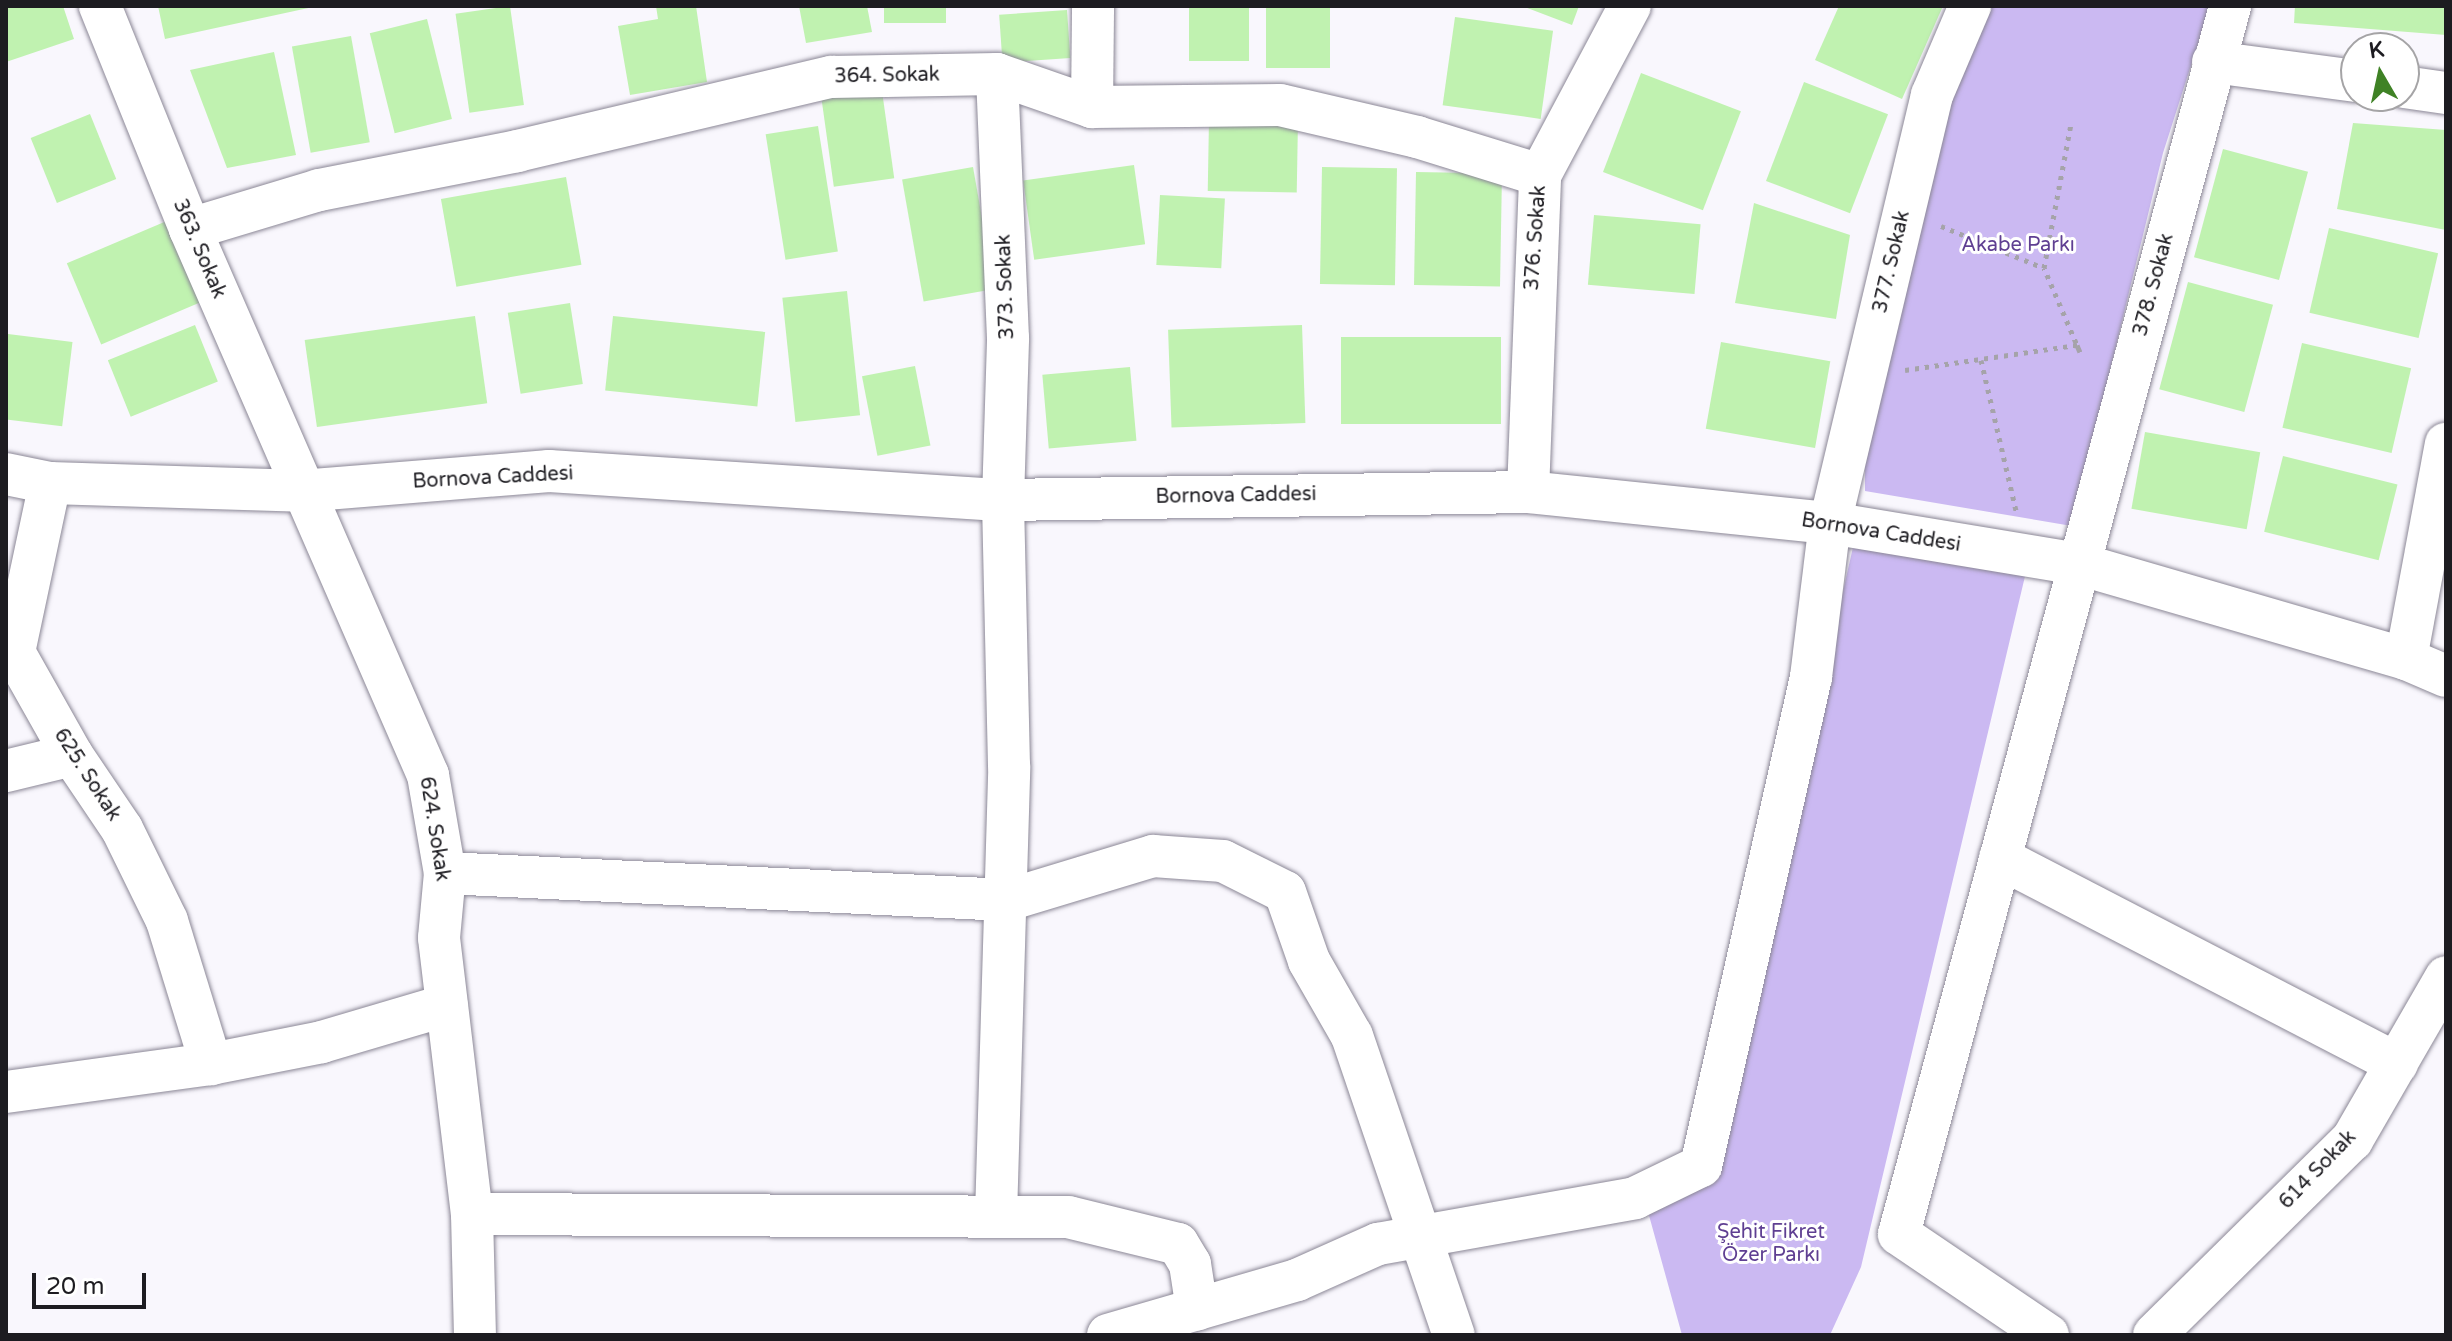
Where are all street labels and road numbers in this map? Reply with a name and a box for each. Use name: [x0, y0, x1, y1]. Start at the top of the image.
street label: 364. Sokak: [834, 63, 940, 89]
street label: 376. Sokak: [1520, 185, 1552, 291]
street label: 363. Sokak: [167, 196, 231, 302]
street label: 377. Sokak: [1869, 208, 1915, 316]
street label: 378. Sokak: [2129, 231, 2179, 339]
street label: 373. Sokak: [992, 234, 1020, 340]
street label: Bornova Caddesi: [412, 462, 574, 494]
street label: Bornova Caddesi: [1155, 483, 1317, 509]
street label: Bornova Caddesi: [1800, 509, 1962, 557]
street label: 625. Sokak: [48, 724, 126, 826]
street label: 624. Sokak: [414, 775, 454, 883]
street label: 614 Sokak: [2275, 1126, 2361, 1214]

